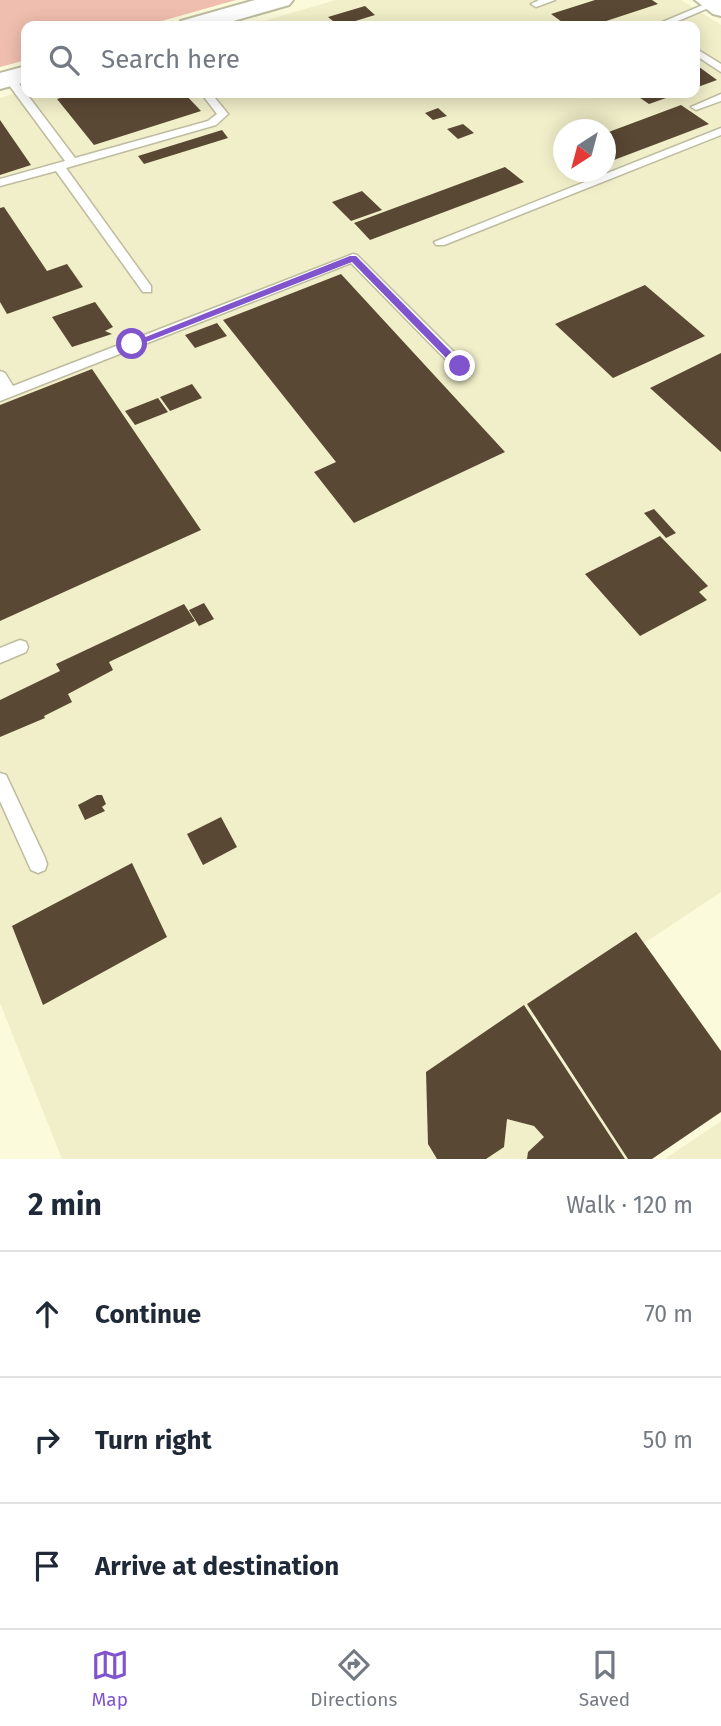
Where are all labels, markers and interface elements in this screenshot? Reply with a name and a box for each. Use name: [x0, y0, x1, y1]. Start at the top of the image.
search box: [21, 21, 700, 98]
icon: search: [45, 41, 83, 79]
text: Search here: [101, 44, 240, 75]
north arrow: [553, 119, 616, 182]
route start: [116, 328, 147, 359]
route end: [444, 350, 475, 381]
text: 2 min: [28, 1187, 102, 1223]
text: Walk · 120 m: [566, 1191, 693, 1219]
icon: ahead: [28, 1295, 66, 1333]
text: Continue: [95, 1299, 201, 1330]
text: 70 m: [644, 1300, 693, 1328]
icon: right: [28, 1421, 66, 1459]
text: Turn right: [95, 1425, 212, 1456]
text: 50 m: [643, 1426, 693, 1454]
icon: arrive: [28, 1547, 66, 1585]
text: Arrive at destination: [95, 1551, 339, 1582]
tab: Map: [91, 1646, 129, 1711]
tab: Directions: [310, 1646, 397, 1711]
tab: Saved: [579, 1646, 630, 1711]

